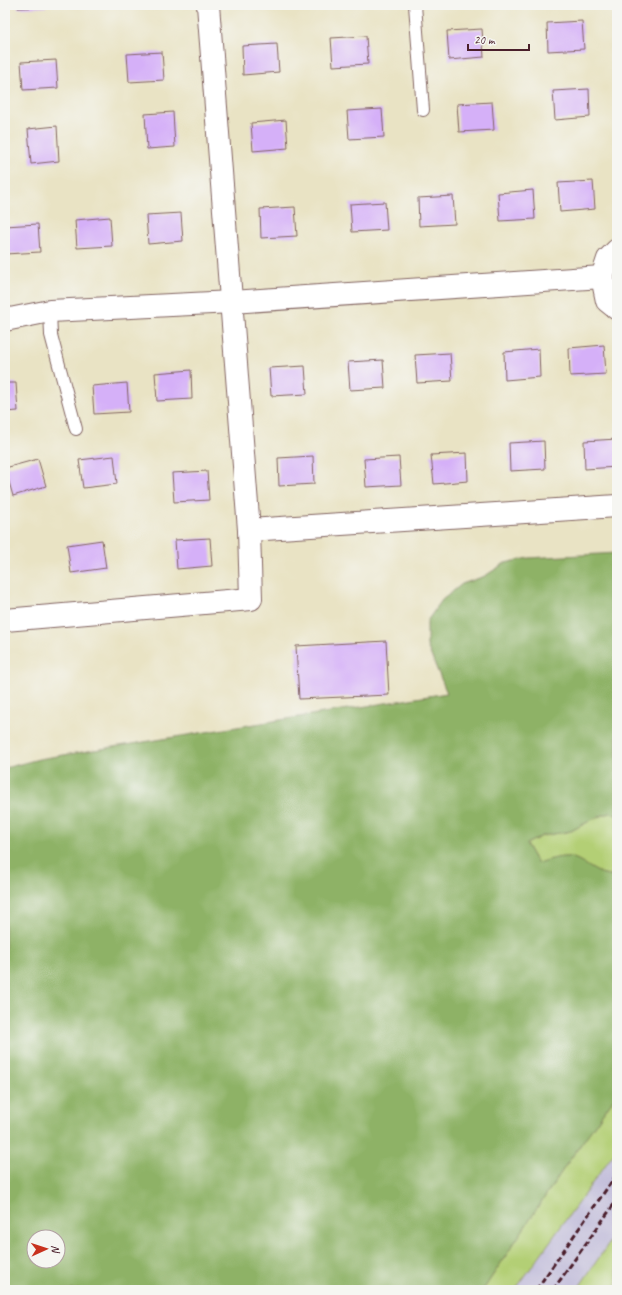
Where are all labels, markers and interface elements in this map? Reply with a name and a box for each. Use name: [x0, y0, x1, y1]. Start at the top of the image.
scale bar: [468, 26, 529, 52]
text: 20 m: [474, 32, 496, 48]
north arrow: [26, 1229, 66, 1269]
text: N: [49, 1245, 63, 1254]

